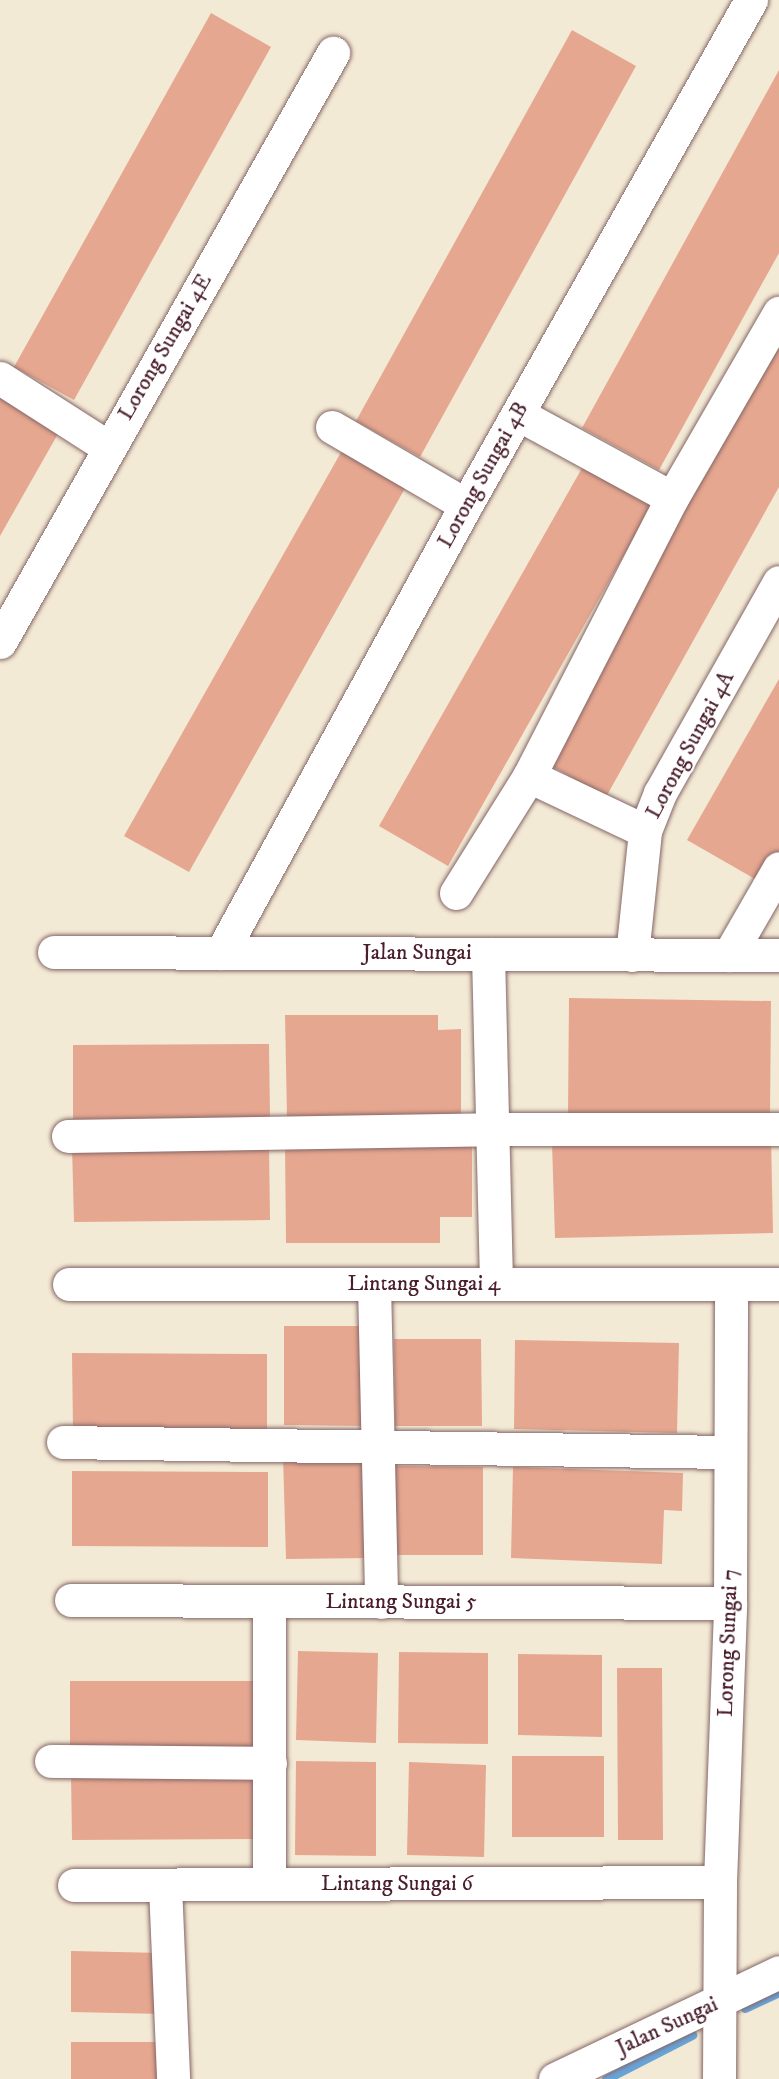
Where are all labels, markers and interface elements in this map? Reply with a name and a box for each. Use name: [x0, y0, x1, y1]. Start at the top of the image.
street label: Lorong Sungai 4E: [112, 269, 218, 425]
street label: Lorong Sungai 4B: [432, 397, 534, 553]
street label: Lorong Sungai 4A: [640, 667, 740, 823]
street label: Jalan Sungai: [362, 940, 472, 966]
street label: Lintang Sungai 4: [348, 1271, 500, 1297]
street label: Lorong Sungai 7: [712, 1569, 744, 1717]
street label: Lintang Sungai 5: [325, 1589, 477, 1615]
street label: Lintang Sungai 6: [321, 1871, 473, 1897]
street label: Jalan Sungai: [612, 1991, 722, 2061]

